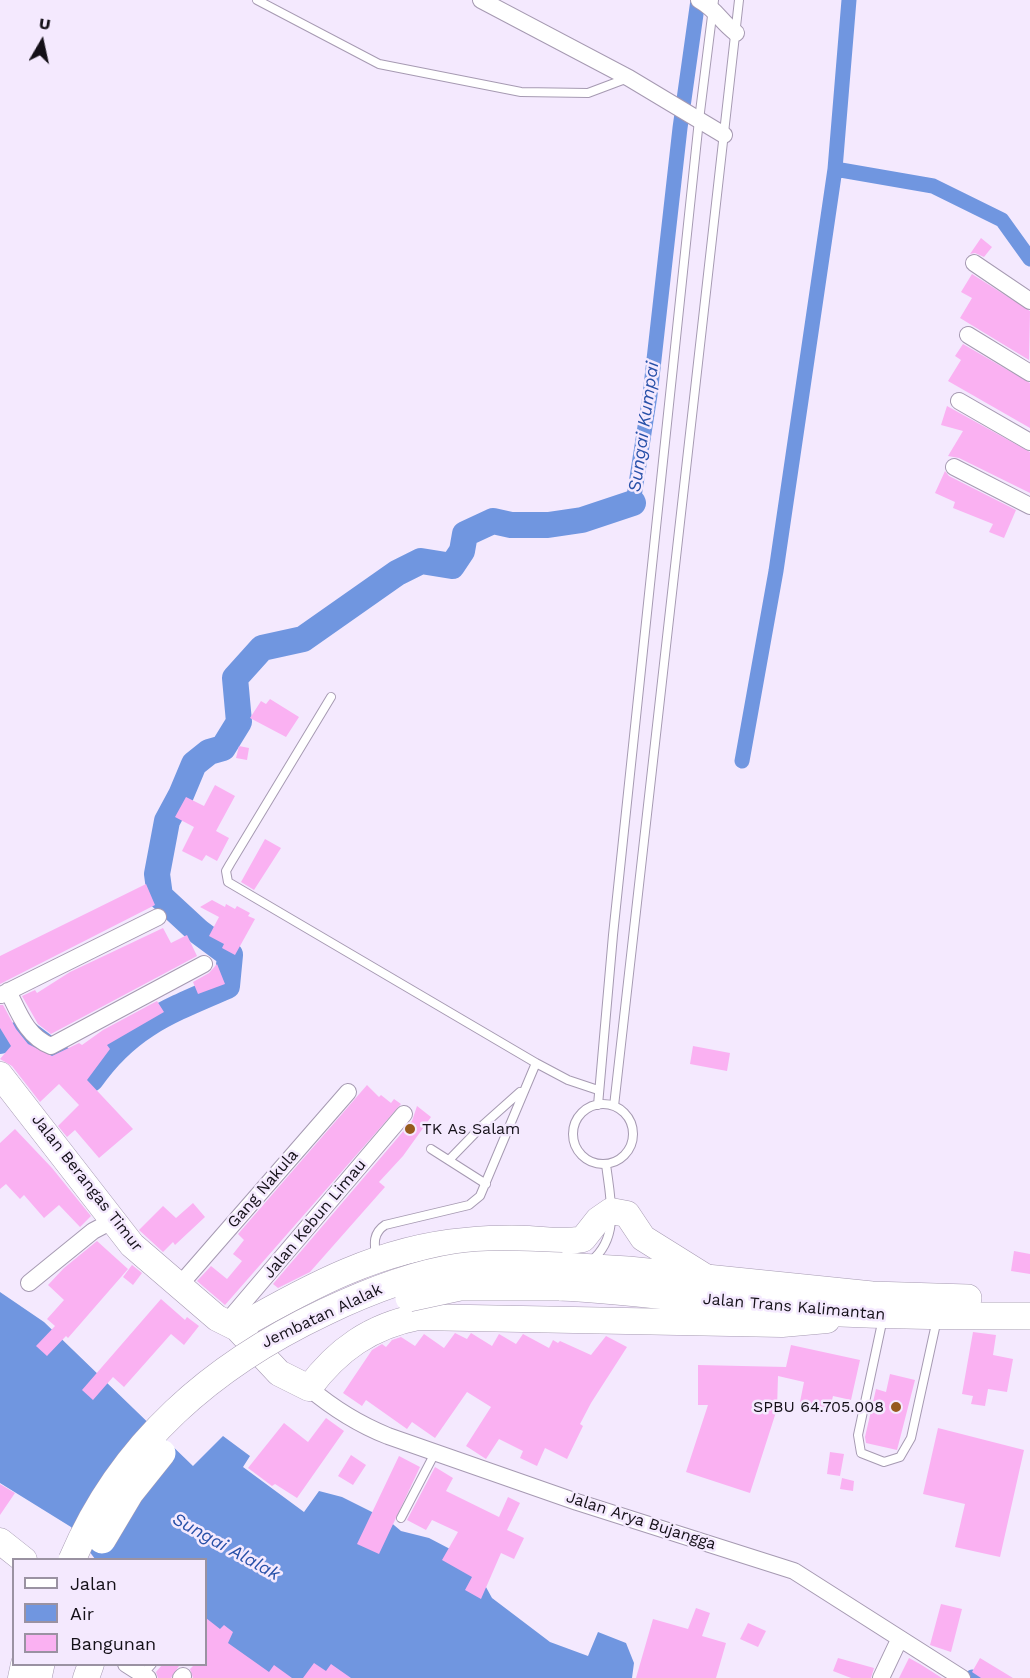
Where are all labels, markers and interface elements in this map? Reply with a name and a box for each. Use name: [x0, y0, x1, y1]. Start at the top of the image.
north arrow: [12, 12, 72, 72]
text: U: [38, 13, 52, 34]
water label: Sungai Kumpai: [624, 361, 664, 493]
street label: Jalan Berangas Timur: [27, 1111, 147, 1255]
place label: TK As Salam: [422, 1119, 520, 1139]
marker: TK As Salam: [403, 1122, 417, 1136]
street label: Gang Nakula: [224, 1146, 302, 1232]
street label: Jalan Kebun Limau: [260, 1156, 370, 1282]
street label: Jembatan Alalak: [259, 1280, 385, 1352]
street label: Jalan Trans Kalimantan: [702, 1289, 886, 1325]
place label: SPBU 64.705.008: [753, 1397, 884, 1417]
marker: SPBU 64.705.008: [889, 1400, 903, 1414]
street label: Jalan Arya Bujangga: [564, 1488, 718, 1554]
water label: Sungai Alalak: [168, 1508, 284, 1586]
legend: [12, 1558, 207, 1666]
text: Jalan: [70, 1573, 117, 1594]
text: Air: [70, 1603, 94, 1624]
text: Bangunan: [70, 1633, 156, 1654]

